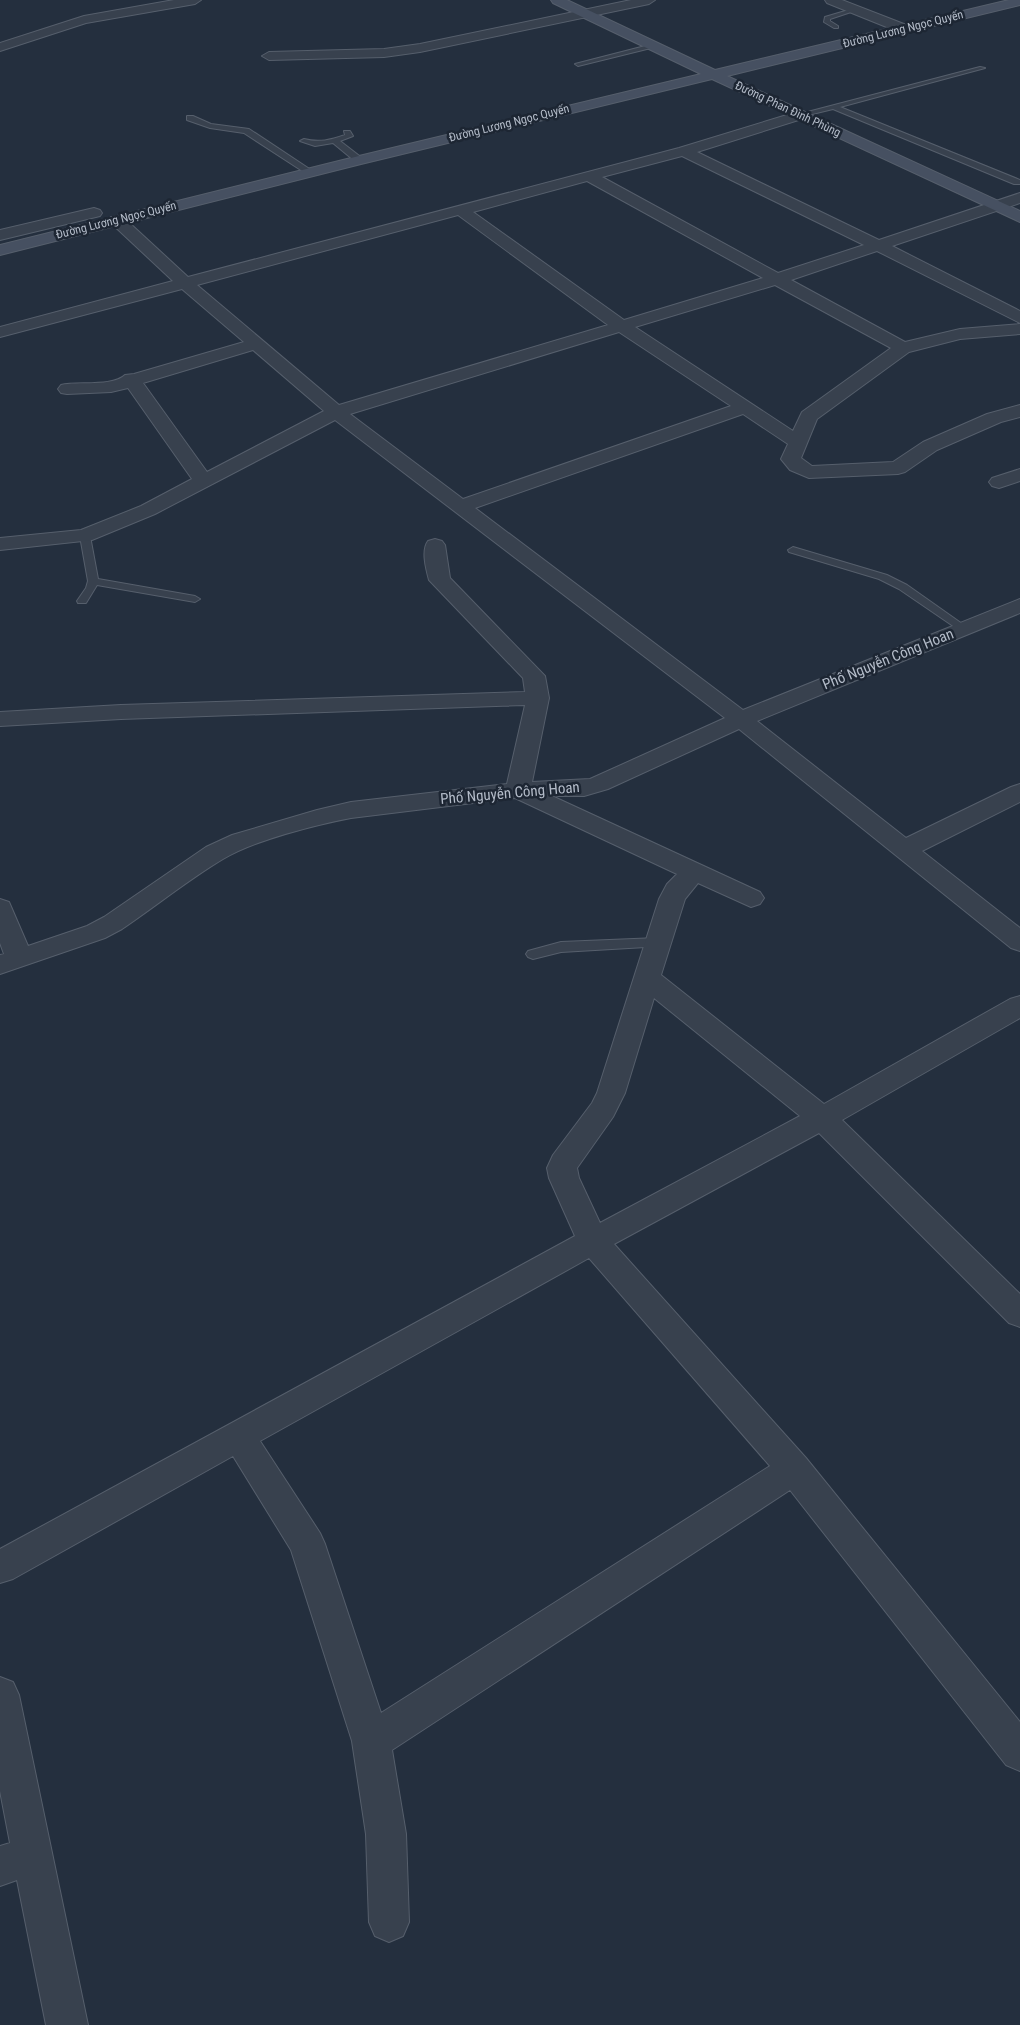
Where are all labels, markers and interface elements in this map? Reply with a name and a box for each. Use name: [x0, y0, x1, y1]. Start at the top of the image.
street label: Đường Lương Ngọc Quyến: [841, 7, 965, 51]
street label: Đường Phan Đình Phùng: [733, 78, 843, 140]
street label: Đường Lương Ngọc Quyến: [447, 101, 571, 145]
street label: Đường Lương Ngọc Quyến: [54, 198, 178, 242]
street label: Phố Nguyễn Công Hoan: [820, 624, 956, 694]
street label: Phố Nguyễn Công Hoan: [440, 778, 580, 808]

